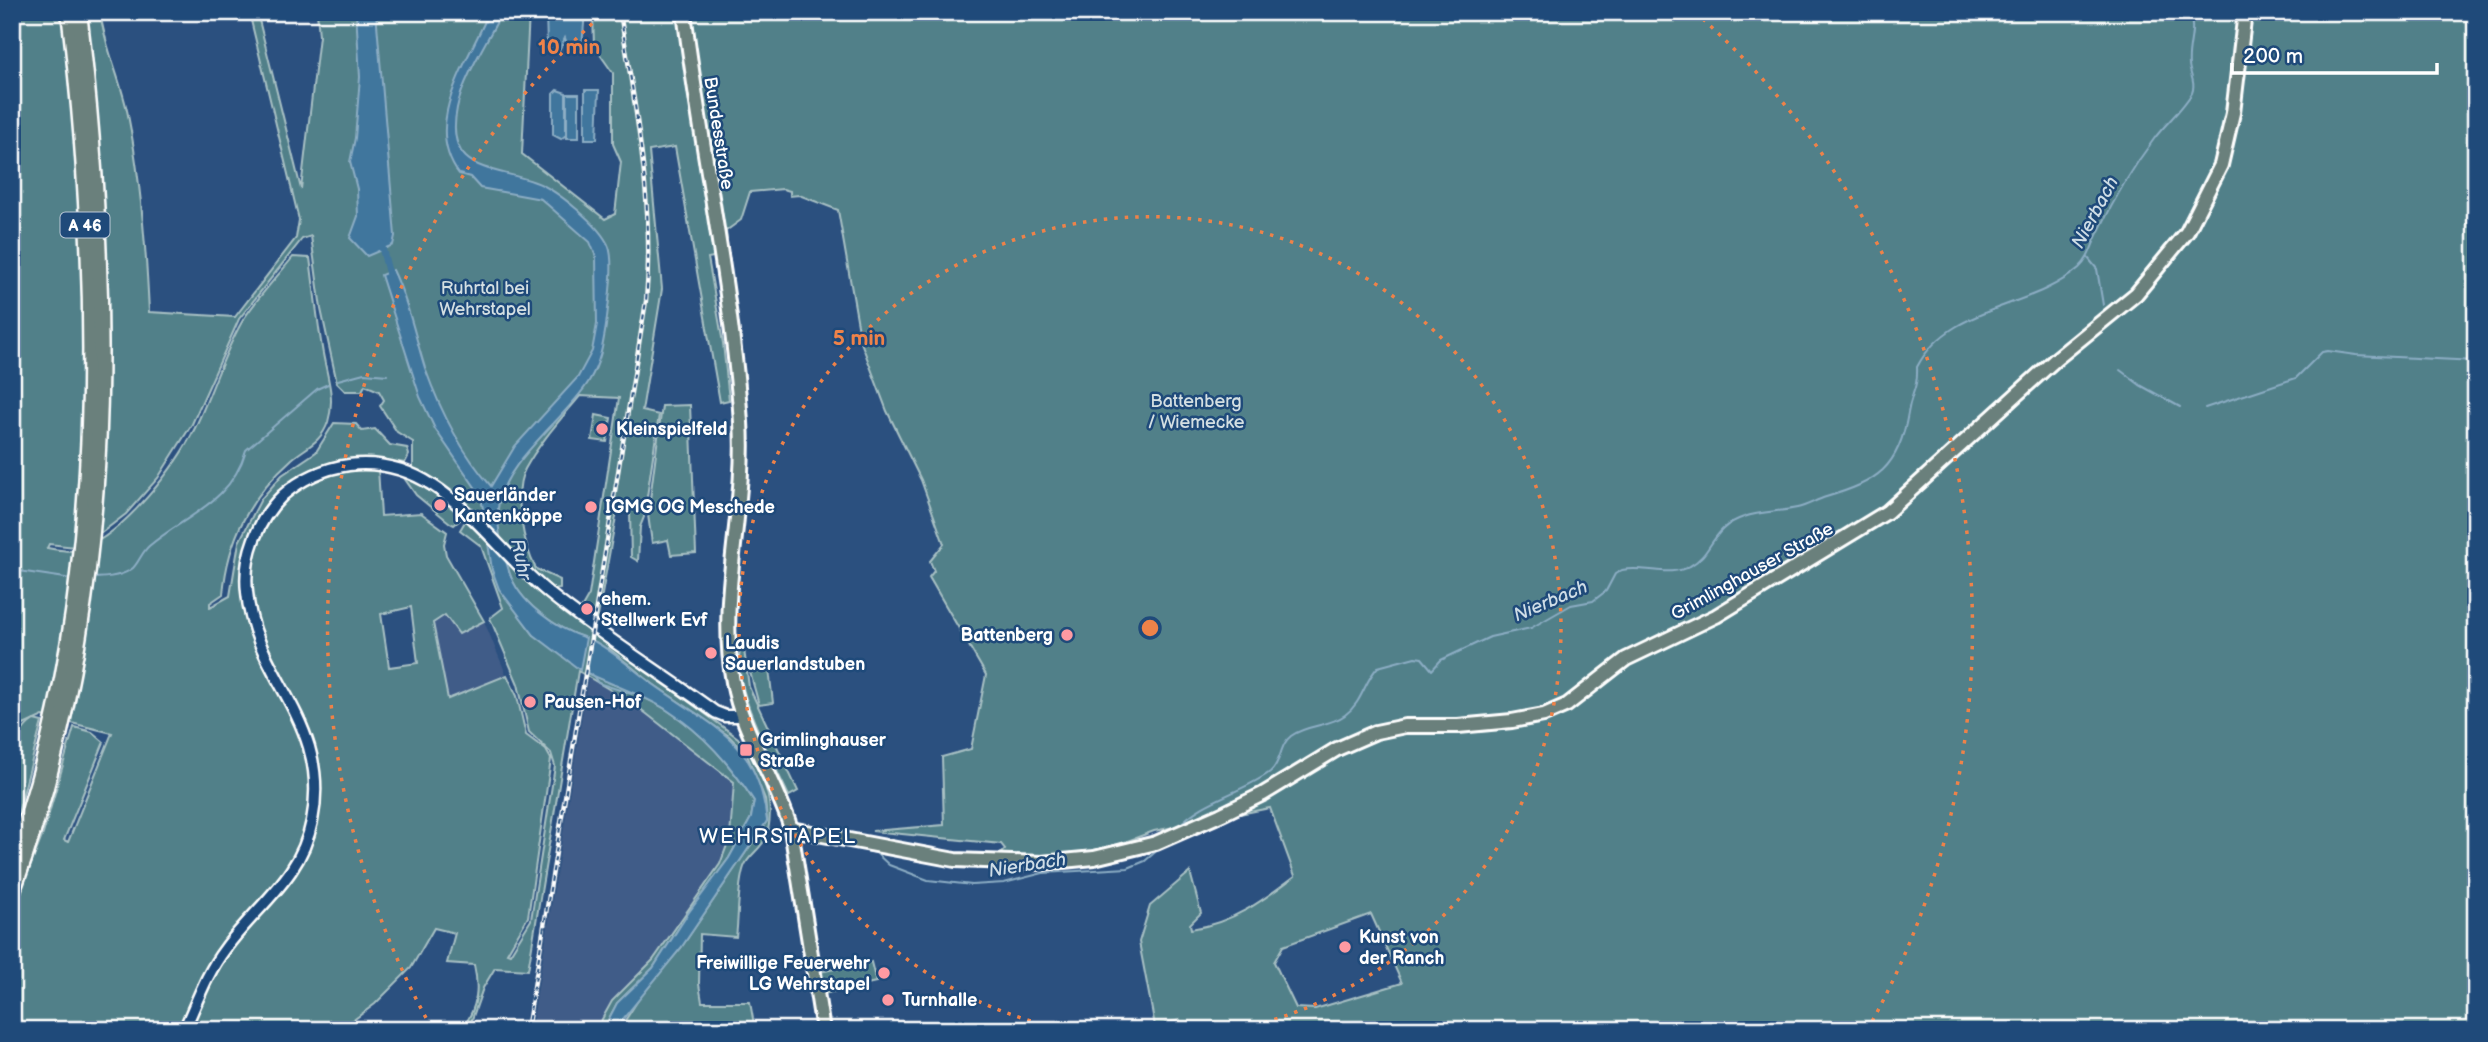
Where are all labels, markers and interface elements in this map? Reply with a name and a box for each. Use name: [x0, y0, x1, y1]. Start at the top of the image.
scale bar: [2232, 32, 2437, 76]
text: 10 min: [538, 35, 600, 60]
text: 200 m: [2243, 44, 2303, 69]
street label: Bundesstraße: [699, 75, 738, 191]
water label: Nierbach: [2067, 173, 2124, 253]
road number: A 46: [60, 213, 110, 238]
park label: Ruhrtal bei Wehrstapel: [439, 278, 531, 320]
text: 5 min: [833, 326, 885, 351]
park label: Battenberg / Wiemecke: [1147, 391, 1245, 433]
place label: Kleinspielfeld: [616, 419, 728, 440]
marker: Kleinspielfeld: [594, 421, 610, 437]
place label: Sauerländer Kantenköppe: [454, 485, 562, 527]
marker: Sauerländer Kantenköppe: [432, 497, 448, 513]
place label: IGMG OG Meschede: [605, 497, 775, 518]
marker: IGMG OG Meschede: [583, 499, 599, 515]
street label: Grimlinghauser Straße: [1668, 518, 1837, 625]
water label: Ruhr: [505, 537, 536, 583]
water label: Nierbach: [1510, 576, 1591, 627]
place label: ehem. Stellwerk Evf: [601, 589, 708, 631]
marker: ehem. Stellwerk Evf: [579, 601, 595, 617]
centre of rings: [1138, 616, 1162, 640]
place label: Battenberg: [961, 625, 1053, 646]
marker: Battenberg: [1059, 627, 1075, 643]
place label: Laudis Sauerlandstuben: [725, 633, 865, 675]
marker: Laudis Sauerlandstuben: [703, 645, 719, 661]
place label: Pausen-Hof: [544, 692, 642, 713]
marker: Pausen-Hof: [522, 694, 538, 710]
place label: Grimlinghauser Straße: [760, 730, 887, 772]
marker: Grimlinghauser Straße: [738, 742, 754, 758]
district label: WEHRSTAPEL: [699, 824, 857, 849]
water label: Nierbach: [987, 848, 1068, 883]
place label: Kunst von der Ranch: [1359, 927, 1444, 969]
marker: Kunst von der Ranch: [1337, 939, 1353, 955]
place label: Freiwillige Feuerwehr LG Wehrstapel: [696, 953, 871, 995]
marker: Freiwillige Feuerwehr LG Wehrstapel: [876, 965, 892, 981]
place label: Turnhalle: [902, 990, 977, 1011]
marker: Turnhalle: [880, 992, 896, 1008]

